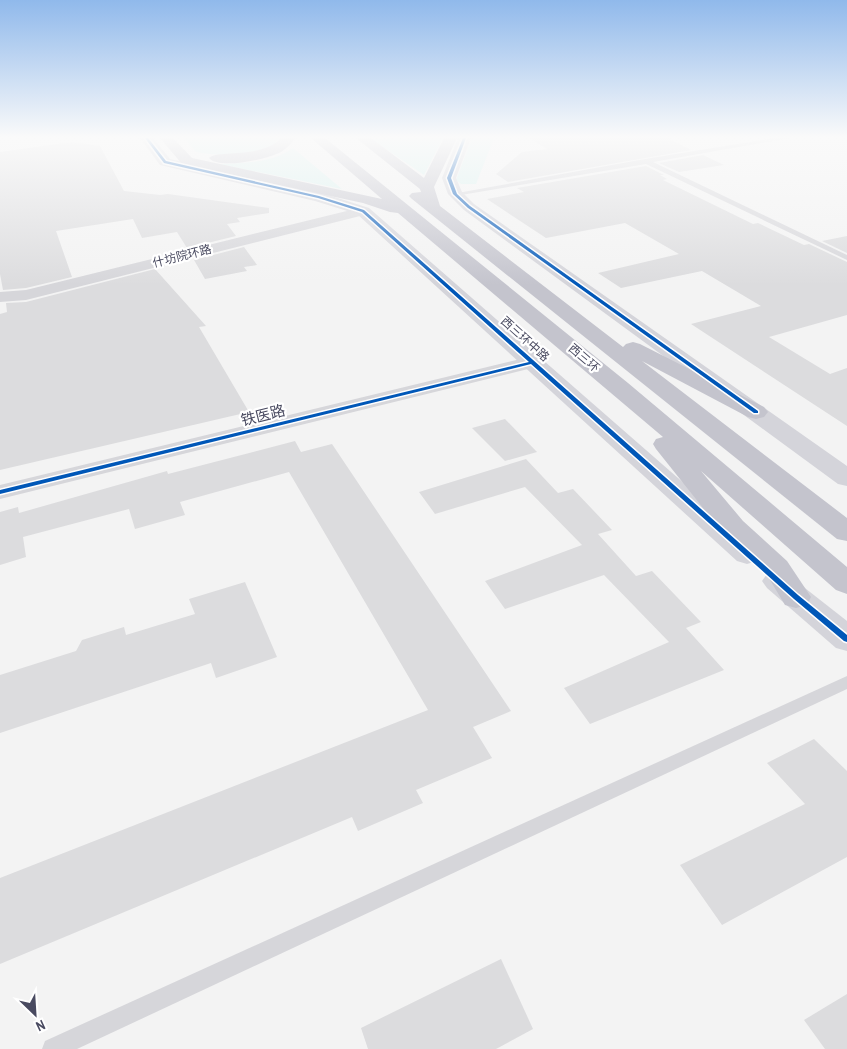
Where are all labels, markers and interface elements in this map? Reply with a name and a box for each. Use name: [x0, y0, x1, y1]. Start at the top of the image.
street label: 什坊院环路: [151, 241, 213, 271]
street label: 西三环中路: [497, 313, 553, 365]
street label: 西三环: [565, 340, 603, 376]
street label: 铁医路: [239, 399, 287, 431]
north arrow: [10, 989, 60, 1039]
text: N: [33, 1016, 48, 1036]

